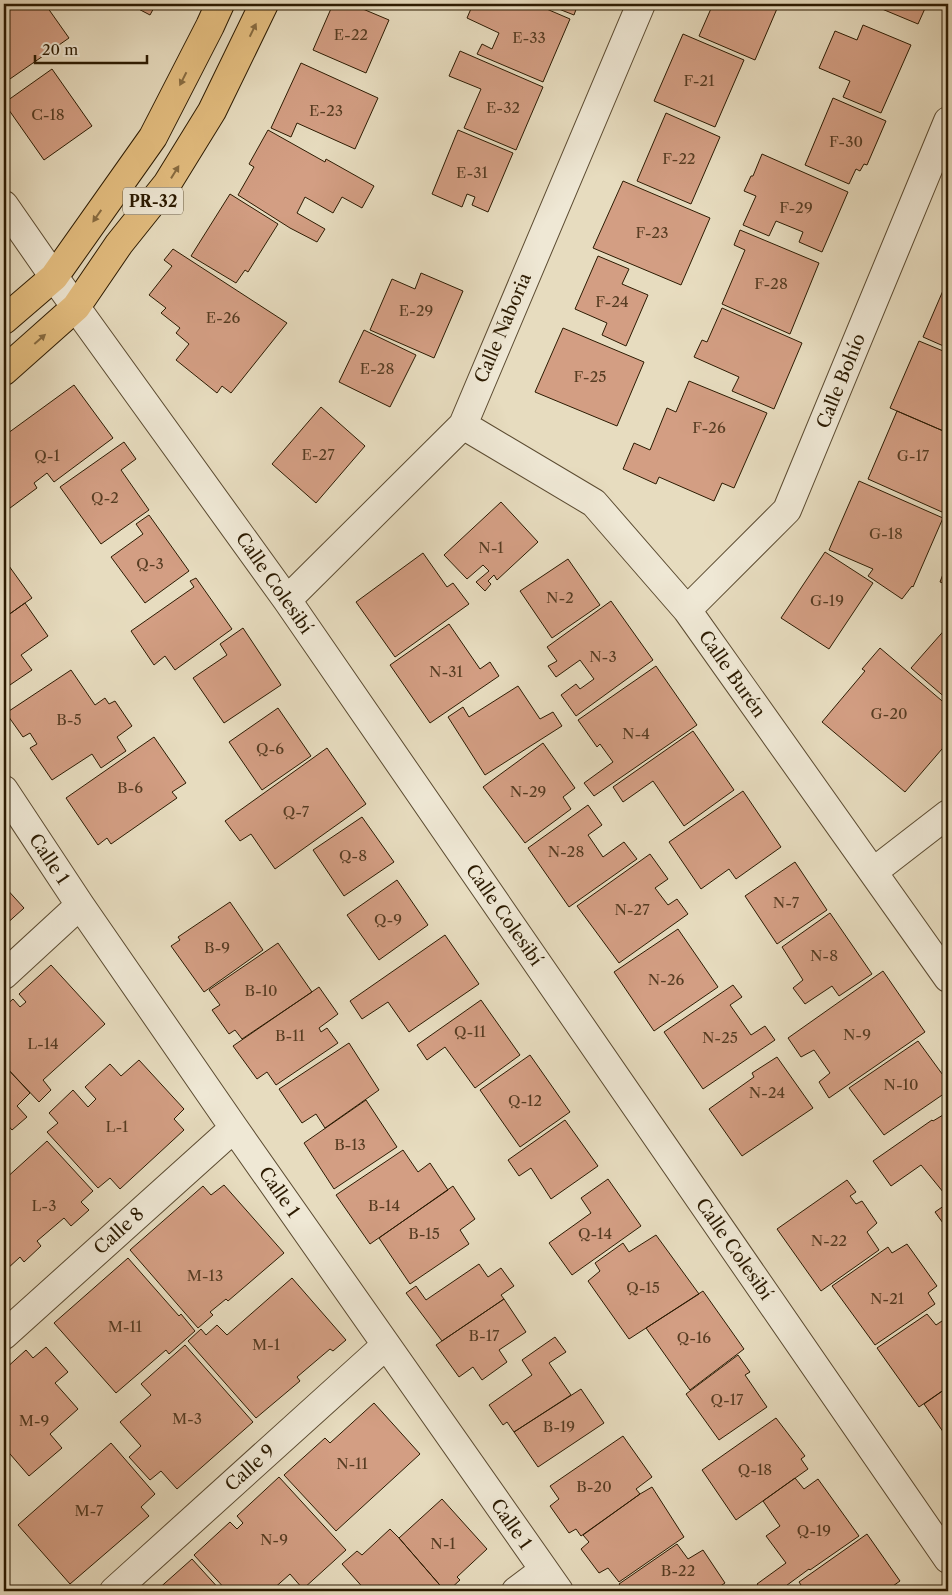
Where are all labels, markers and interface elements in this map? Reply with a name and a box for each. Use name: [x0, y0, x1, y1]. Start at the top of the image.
one-way arrow: [249, 23, 257, 37]
house number: E-22: [334, 25, 368, 44]
house number: E-33: [512, 28, 546, 47]
scale bar: [35, 32, 148, 64]
text: 20 m: [42, 40, 78, 59]
house number: F-21: [684, 71, 715, 90]
one-way arrow: [179, 72, 187, 86]
house number: E-32: [486, 98, 520, 117]
house number: E-23: [309, 101, 343, 120]
house number: C-18: [31, 105, 65, 124]
house number: F-30: [829, 132, 863, 151]
house number: F-22: [662, 149, 696, 168]
house number: E-31: [456, 163, 489, 182]
one-way arrow: [170, 165, 179, 178]
road number: PR-32: [123, 188, 183, 215]
house number: F-29: [779, 198, 813, 217]
one-way arrow: [91, 209, 102, 222]
house number: F-23: [636, 223, 668, 242]
street label: Calle Naboria: [470, 269, 536, 386]
house number: F-28: [754, 274, 788, 293]
house number: F-24: [595, 292, 629, 311]
house number: E-29: [399, 301, 433, 320]
house number: E-26: [206, 308, 241, 327]
street label: Calle Bohío: [812, 330, 870, 432]
one-way arrow: [34, 333, 47, 344]
house number: E-28: [360, 359, 394, 378]
house number: F-25: [574, 367, 606, 386]
house number: F-26: [692, 418, 726, 437]
house number: E-27: [301, 445, 335, 464]
house number: Q-1: [34, 446, 60, 465]
house number: G-17: [897, 446, 930, 465]
house number: Q-2: [91, 488, 119, 507]
house number: G-18: [869, 524, 903, 543]
street label: Calle Colesibí: [231, 528, 317, 638]
house number: N-1: [478, 538, 504, 557]
house number: Q-3: [136, 554, 164, 573]
house number: N-2: [546, 588, 574, 607]
house number: G-19: [810, 591, 844, 610]
street label: Calle Burén: [694, 626, 770, 722]
house number: N-3: [589, 647, 617, 666]
house number: N-31: [429, 662, 464, 681]
house number: G-20: [870, 704, 908, 723]
house number: B-5: [56, 710, 82, 729]
house number: N-4: [622, 724, 650, 743]
house number: Q-6: [256, 739, 284, 758]
house number: B-6: [117, 778, 143, 797]
house number: N-29: [510, 782, 546, 801]
house number: Q-7: [283, 802, 310, 821]
street label: Calle 1: [24, 829, 74, 889]
house number: N-28: [548, 842, 584, 861]
house number: Q-8: [339, 846, 367, 865]
street label: Calle Colesibí: [461, 860, 547, 970]
house number: N-7: [773, 893, 800, 912]
house number: N-27: [614, 900, 650, 919]
house number: Q-9: [374, 910, 402, 929]
house number: B-9: [204, 938, 230, 957]
house number: N-8: [810, 946, 838, 965]
house number: N-26: [648, 970, 685, 989]
house number: B-10: [245, 981, 278, 1000]
house number: Q-11: [454, 1022, 487, 1041]
house number: N-9: [843, 1025, 871, 1044]
house number: B-11: [275, 1026, 306, 1045]
house number: N-25: [702, 1028, 738, 1047]
house number: L-14: [27, 1034, 59, 1053]
house number: N-10: [884, 1075, 918, 1094]
house number: N-24: [749, 1083, 785, 1102]
house number: Q-12: [508, 1091, 542, 1110]
house number: L-1: [106, 1117, 129, 1136]
house number: B-13: [334, 1135, 366, 1154]
street label: Calle 1: [254, 1163, 304, 1222]
street label: Calle Colesibí: [691, 1194, 777, 1304]
house number: L-3: [32, 1196, 56, 1215]
house number: B-14: [368, 1196, 400, 1215]
street label: Calle 8: [89, 1203, 149, 1259]
house number: B-15: [408, 1224, 440, 1243]
house number: Q-14: [578, 1224, 612, 1243]
house number: N-22: [811, 1231, 847, 1250]
house number: M-13: [187, 1266, 223, 1285]
house number: Q-15: [626, 1278, 660, 1297]
house number: N-21: [870, 1289, 905, 1308]
house number: M-11: [108, 1317, 143, 1336]
house number: B-17: [469, 1326, 500, 1345]
house number: Q-16: [677, 1328, 711, 1347]
house number: M-1: [252, 1335, 281, 1354]
house number: Q-17: [711, 1390, 744, 1409]
house number: M-3: [172, 1409, 202, 1428]
house number: M-9: [19, 1411, 49, 1430]
house number: B-19: [543, 1417, 575, 1436]
street label: Calle 9: [221, 1440, 279, 1496]
house number: N-11: [336, 1454, 369, 1473]
house number: Q-18: [738, 1460, 772, 1479]
house number: B-20: [576, 1477, 612, 1496]
street label: Calle 1: [486, 1495, 536, 1554]
house number: M-7: [75, 1501, 104, 1520]
house number: Q-19: [797, 1521, 831, 1540]
house number: N-9: [260, 1530, 288, 1549]
house number: N-1: [430, 1534, 456, 1553]
house number: B-22: [661, 1561, 695, 1580]

